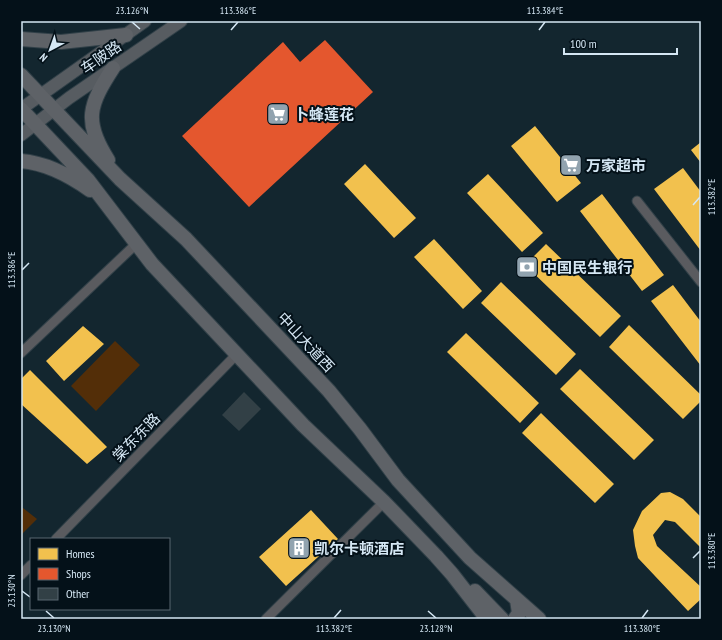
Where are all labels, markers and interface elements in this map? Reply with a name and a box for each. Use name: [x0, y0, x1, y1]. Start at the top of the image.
text: 23.126°N: [115, 4, 149, 17]
text: 113.386°E: [220, 4, 256, 17]
text: 113.384°E: [527, 4, 563, 17]
north arrow: [30, 30, 70, 70]
scale bar: [564, 30, 677, 56]
street label: 车陂路: [77, 36, 125, 78]
text: 100 m: [570, 36, 597, 51]
text: N: [37, 50, 50, 65]
supermarket icon: 卜蜂莲花: [265, 101, 291, 127]
place label: 卜蜂莲花: [294, 105, 354, 124]
supermarket icon: 万家超市: [558, 152, 584, 178]
place label: 万家超市: [586, 156, 646, 175]
text: 113.382°E: [705, 179, 718, 215]
text: 113.386°E: [5, 252, 18, 288]
bank icon: 中国民生银行: [514, 254, 540, 280]
place label: 中国民生银行: [542, 258, 632, 277]
street label: 中山大道西: [273, 308, 339, 376]
street label: 棠东东路: [108, 409, 164, 465]
text: 113.380°E: [705, 533, 718, 569]
building icon: 凯尔卡顿酒店: [286, 535, 312, 561]
legend: [30, 538, 170, 610]
place label: 凯尔卡顿酒店: [314, 539, 404, 558]
text: Homes: [66, 546, 94, 561]
text: Shops: [66, 566, 91, 581]
text: 23.130°N: [5, 574, 18, 608]
text: Other: [66, 586, 90, 601]
text: 23.130°N: [37, 622, 71, 635]
text: 113.382°E: [316, 622, 352, 635]
text: 23.128°N: [419, 622, 453, 635]
text: 113.380°E: [624, 622, 660, 635]

